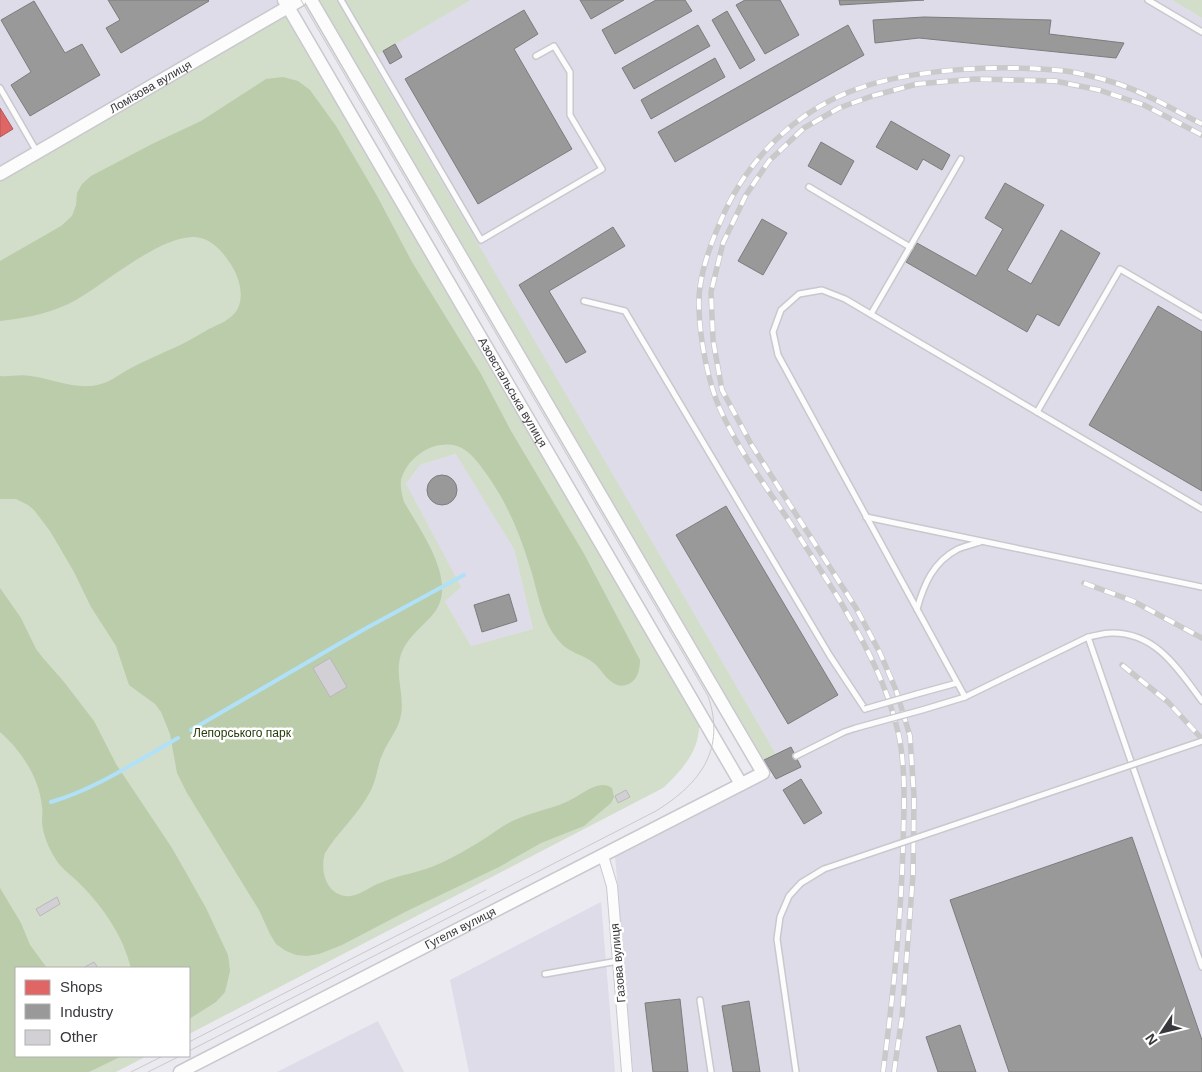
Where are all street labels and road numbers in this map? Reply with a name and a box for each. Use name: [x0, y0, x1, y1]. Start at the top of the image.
street label: Ломізова вулиця: [107, 57, 194, 116]
street label: Азовстальська вулиця: [475, 335, 550, 450]
street label: Гугеля вулиця: [422, 904, 498, 952]
street label: Газова вулиця: [608, 923, 628, 1003]

